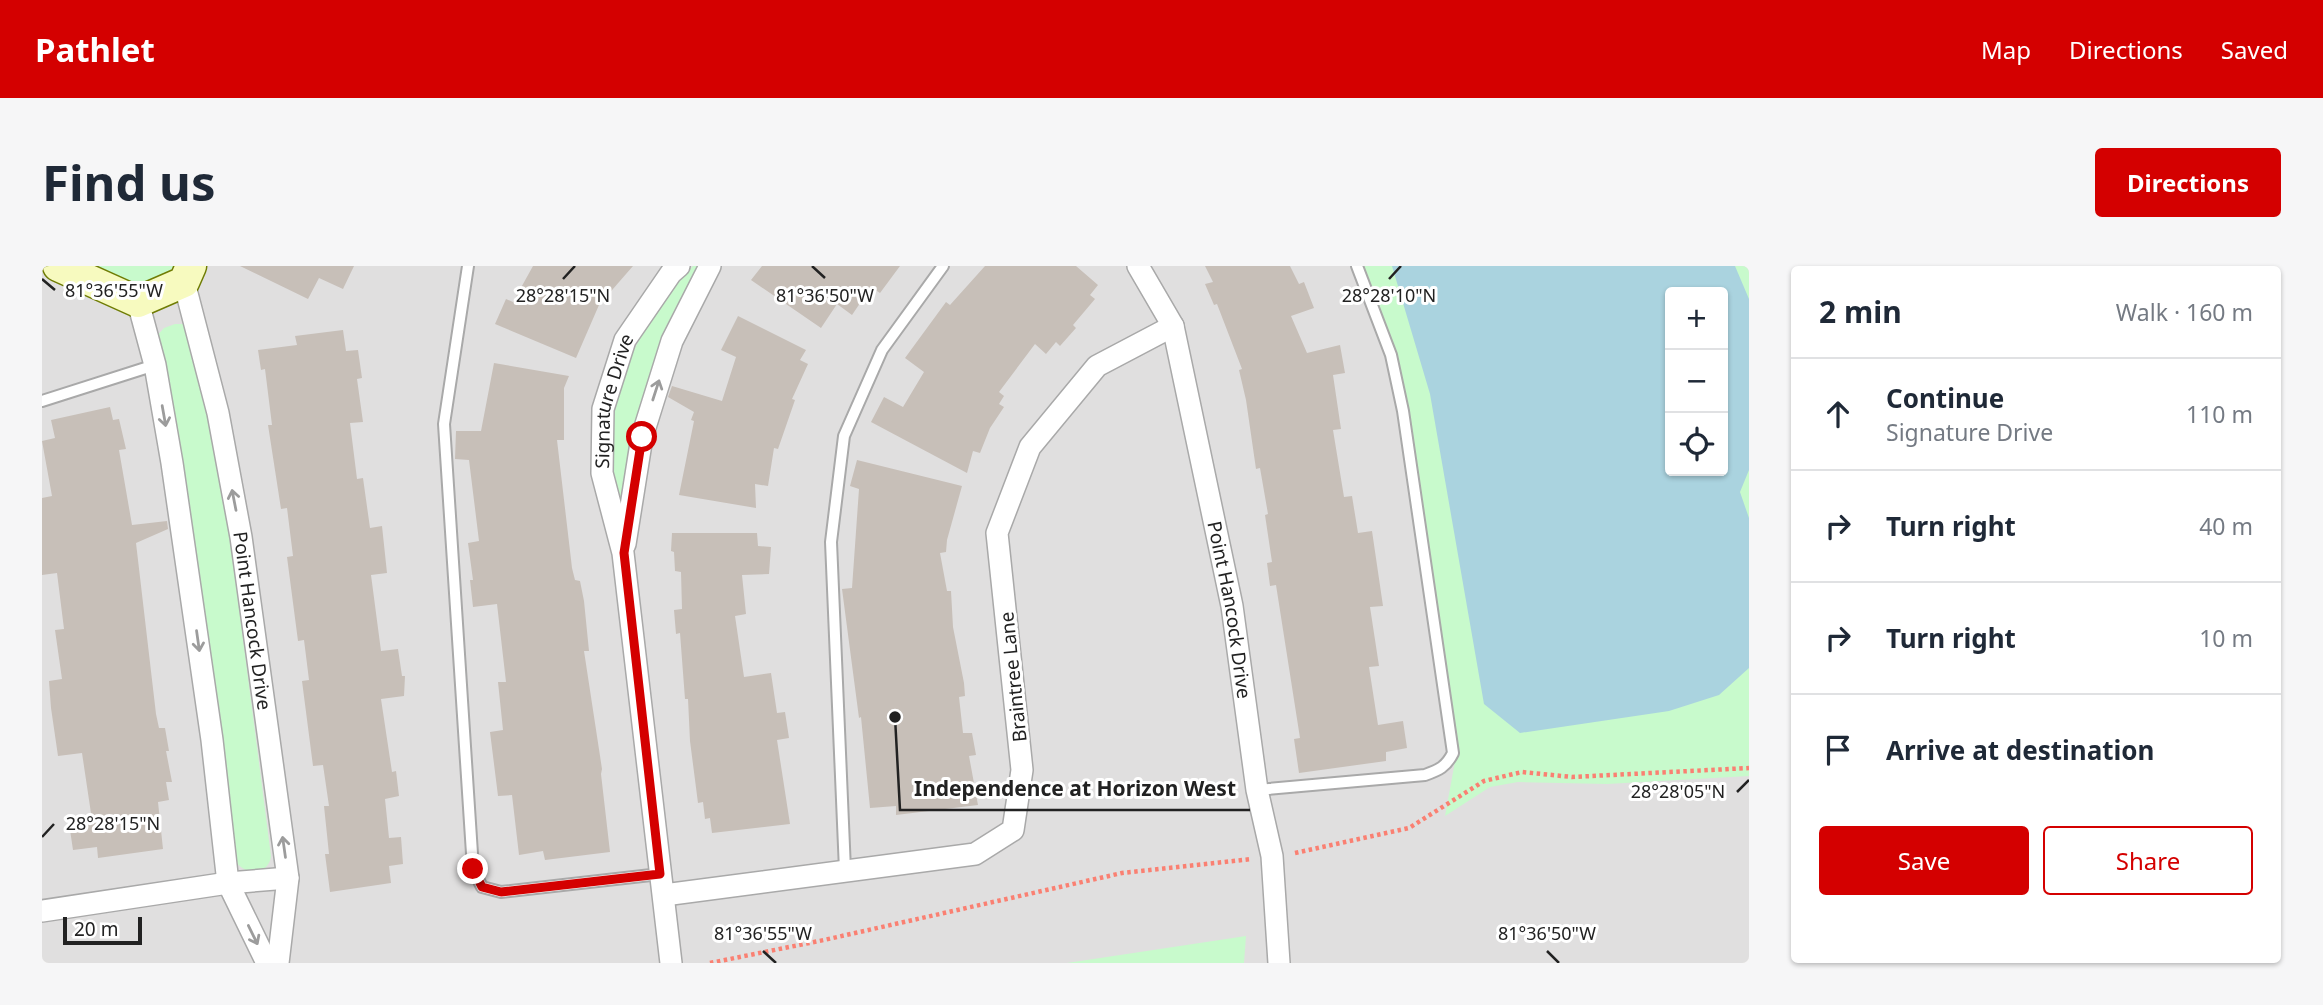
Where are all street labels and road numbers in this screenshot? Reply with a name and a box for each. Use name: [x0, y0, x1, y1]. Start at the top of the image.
street label: Signature Drive: [589, 328, 639, 469]
street label: Point Hancock Drive: [1201, 519, 1257, 700]
street label: Point Hancock Drive: [227, 530, 278, 712]
street label: Braintree Lane: [993, 611, 1033, 743]

